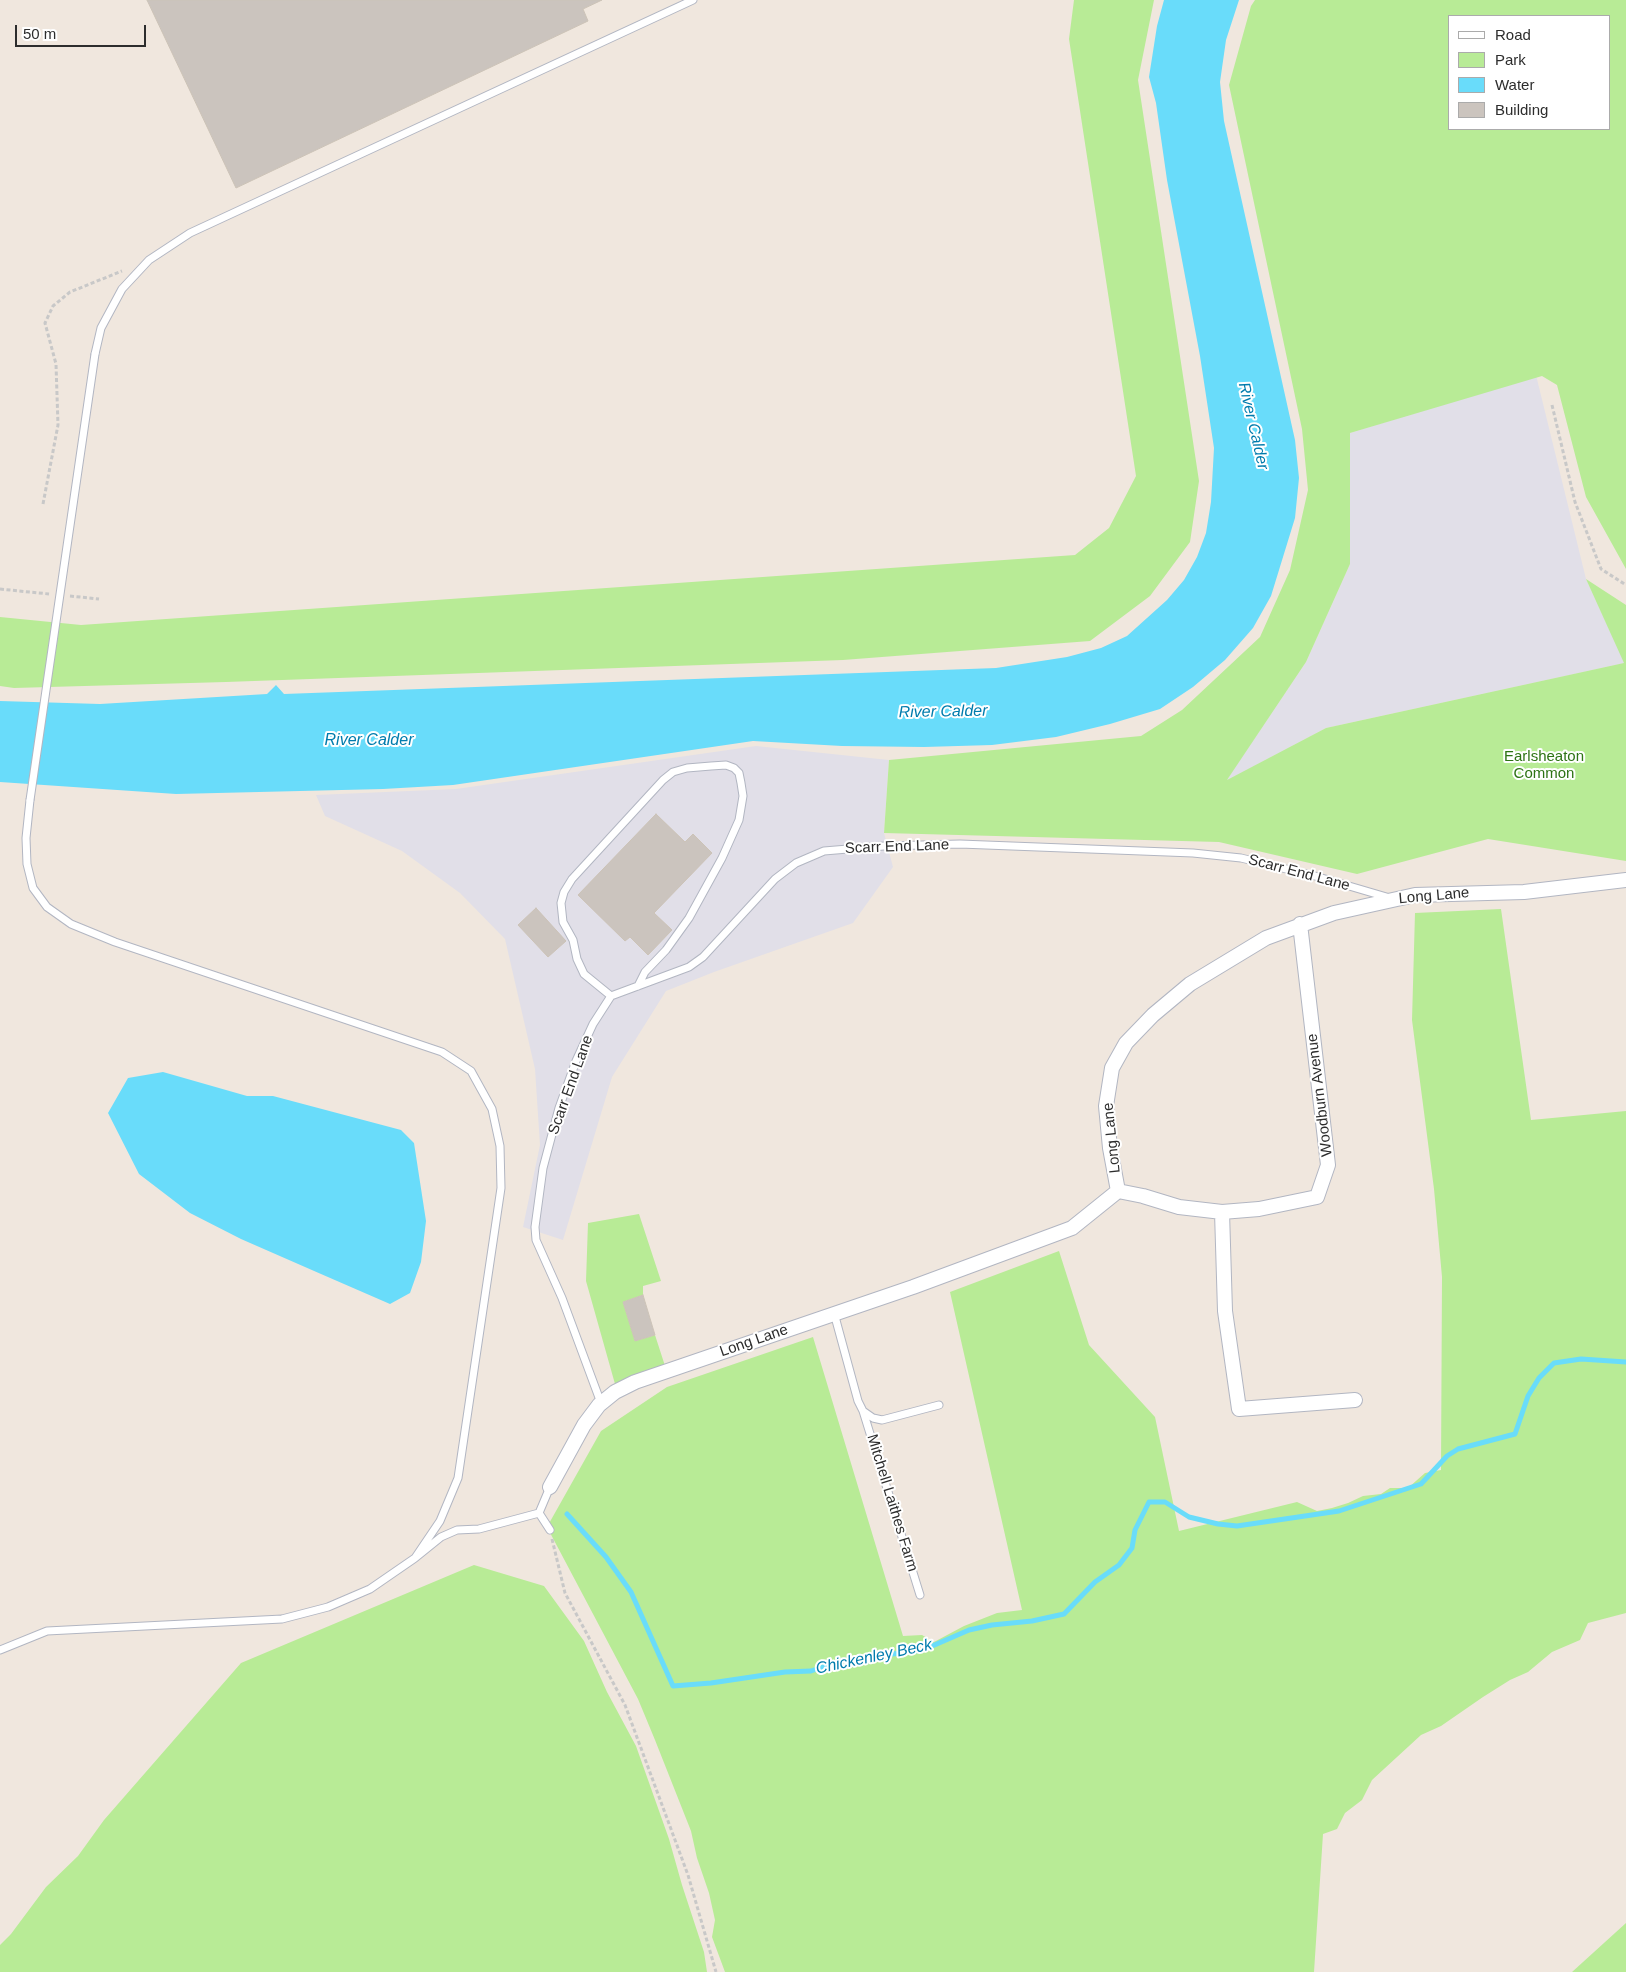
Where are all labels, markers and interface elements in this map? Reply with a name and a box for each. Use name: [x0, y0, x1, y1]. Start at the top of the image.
scale bar: [18, 15, 149, 47]
legend: [1448, 15, 1611, 130]
text: 50 m: [23, 25, 56, 42]
text: Road: [1495, 26, 1531, 43]
text: Park: [1495, 51, 1526, 68]
text: Water: [1495, 76, 1534, 93]
text: Building: [1495, 101, 1548, 118]
water label: River Calder: [1234, 381, 1272, 471]
water label: River Calder: [898, 702, 988, 722]
water label: River Calder: [325, 731, 413, 751]
park label: Earlsheaton Common: [1504, 748, 1584, 783]
street label: Scarr End Lane: [845, 836, 949, 858]
street label: Scarr End Lane: [1246, 851, 1352, 895]
street label: Long Lane: [1398, 884, 1470, 908]
street label: Scarr End Lane: [545, 1033, 597, 1137]
street label: Woodburn Avenue: [1304, 1033, 1336, 1157]
street label: Long Lane: [1099, 1102, 1125, 1174]
street label: Long Lane: [718, 1321, 790, 1361]
street label: Mitchell Laithes Farm: [863, 1432, 921, 1574]
water label: Chickenley Beck: [814, 1635, 934, 1679]

